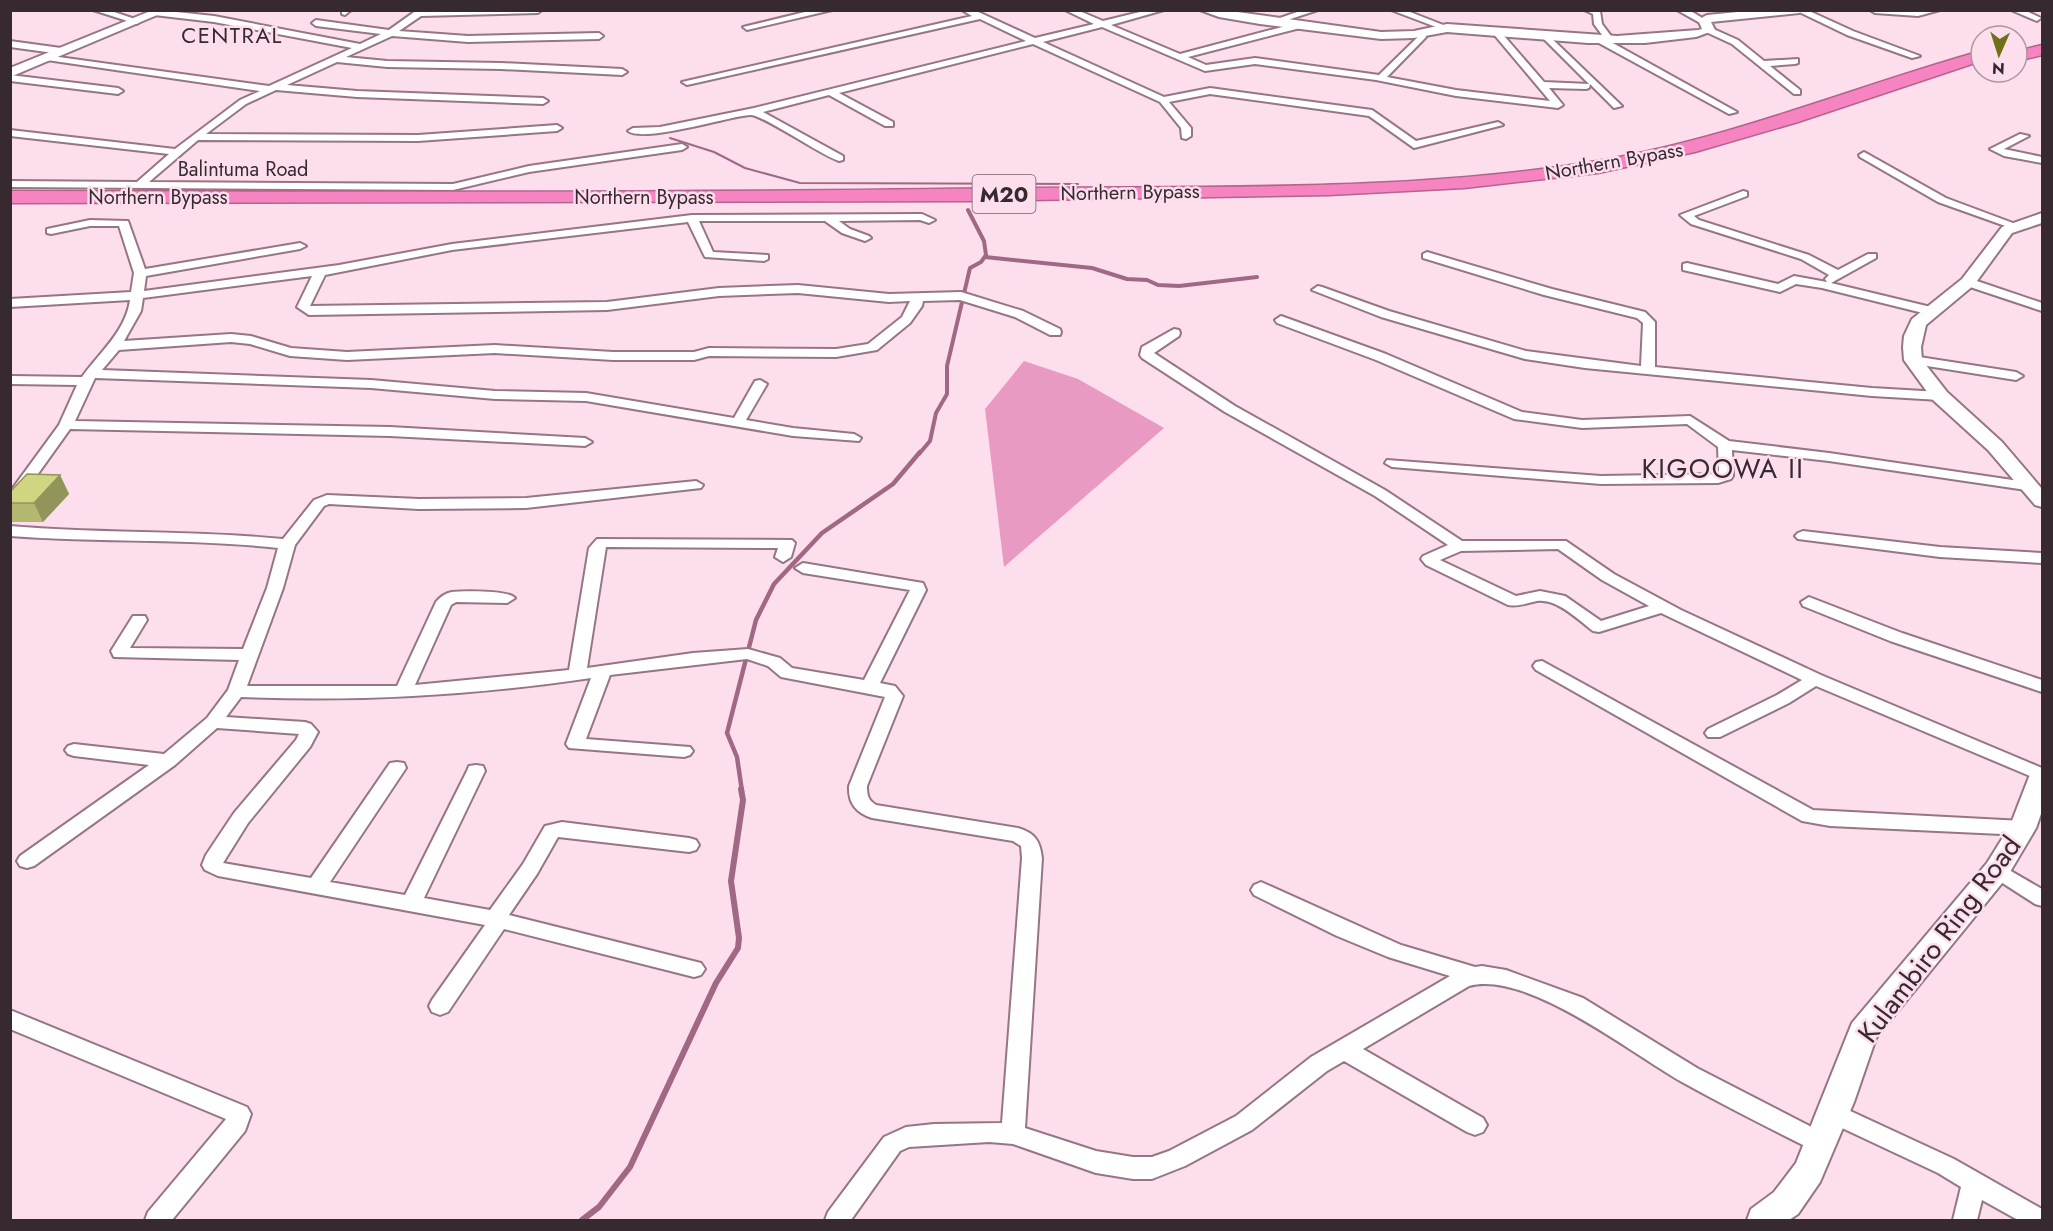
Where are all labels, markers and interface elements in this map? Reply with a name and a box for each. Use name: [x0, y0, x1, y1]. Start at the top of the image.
district label: CENTRAL: [181, 19, 283, 51]
north arrow: [1969, 24, 2029, 84]
text: N: [1991, 57, 2005, 80]
street label: Northern Bypass: [1543, 135, 1685, 188]
street label: Balintuma Road: [178, 155, 308, 184]
road number: M20: [972, 175, 1036, 213]
street label: Northern Bypass: [1060, 177, 1200, 208]
street label: Northern Bypass: [88, 183, 228, 212]
street label: Northern Bypass: [574, 183, 714, 212]
district label: KIGOOWA II: [1642, 449, 1804, 488]
street label: Kulambiro Ring Road: [1848, 827, 2031, 1051]

